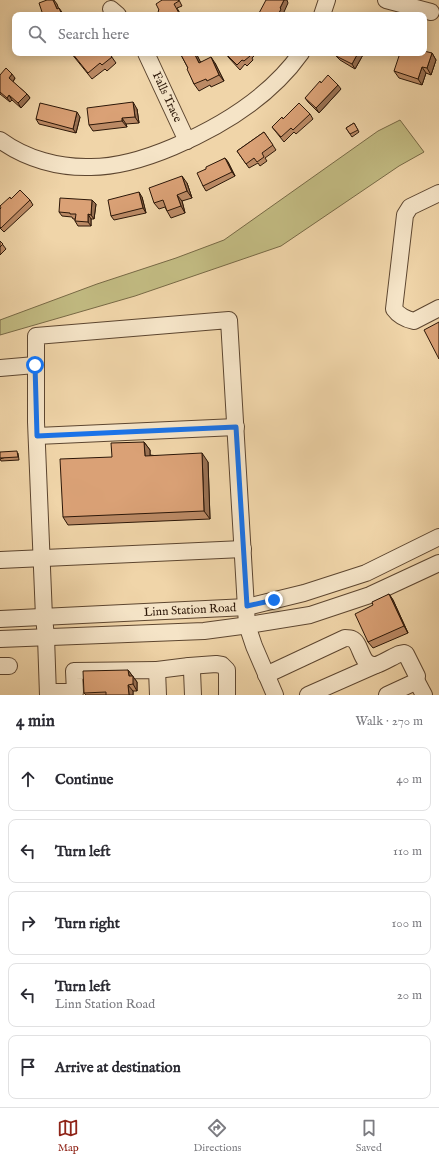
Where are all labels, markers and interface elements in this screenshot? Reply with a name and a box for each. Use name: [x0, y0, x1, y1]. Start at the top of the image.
search box: [12, 12, 427, 56]
icon: search: [26, 23, 48, 45]
text: Search here: [58, 25, 129, 44]
street label: Falls Trace: [149, 69, 185, 125]
route start: [26, 356, 44, 374]
route end: [265, 591, 283, 609]
street label: Linn Station Road: [143, 600, 237, 620]
text: 4 min: [16, 711, 55, 732]
text: Walk · 270 m: [355, 713, 423, 730]
icon: ahead: [17, 768, 39, 790]
text: Continue: [55, 770, 113, 789]
text: 40 m: [396, 771, 422, 788]
icon: left: [17, 840, 39, 862]
text: Turn left: [55, 842, 111, 861]
text: 110 m: [393, 843, 422, 860]
icon: right: [17, 912, 39, 934]
text: Turn right: [55, 914, 120, 933]
text: 100 m: [392, 915, 422, 932]
text: Turn left: [55, 977, 111, 996]
icon: left: [17, 984, 39, 1006]
text: 20 m: [397, 987, 422, 1004]
text: Linn Station Road: [55, 996, 155, 1013]
icon: arrive: [17, 1056, 39, 1078]
text: Arrive at destination: [55, 1058, 181, 1077]
tab: Map: [57, 1117, 79, 1155]
tab: Directions: [194, 1117, 241, 1155]
tab: Saved: [356, 1117, 382, 1155]

